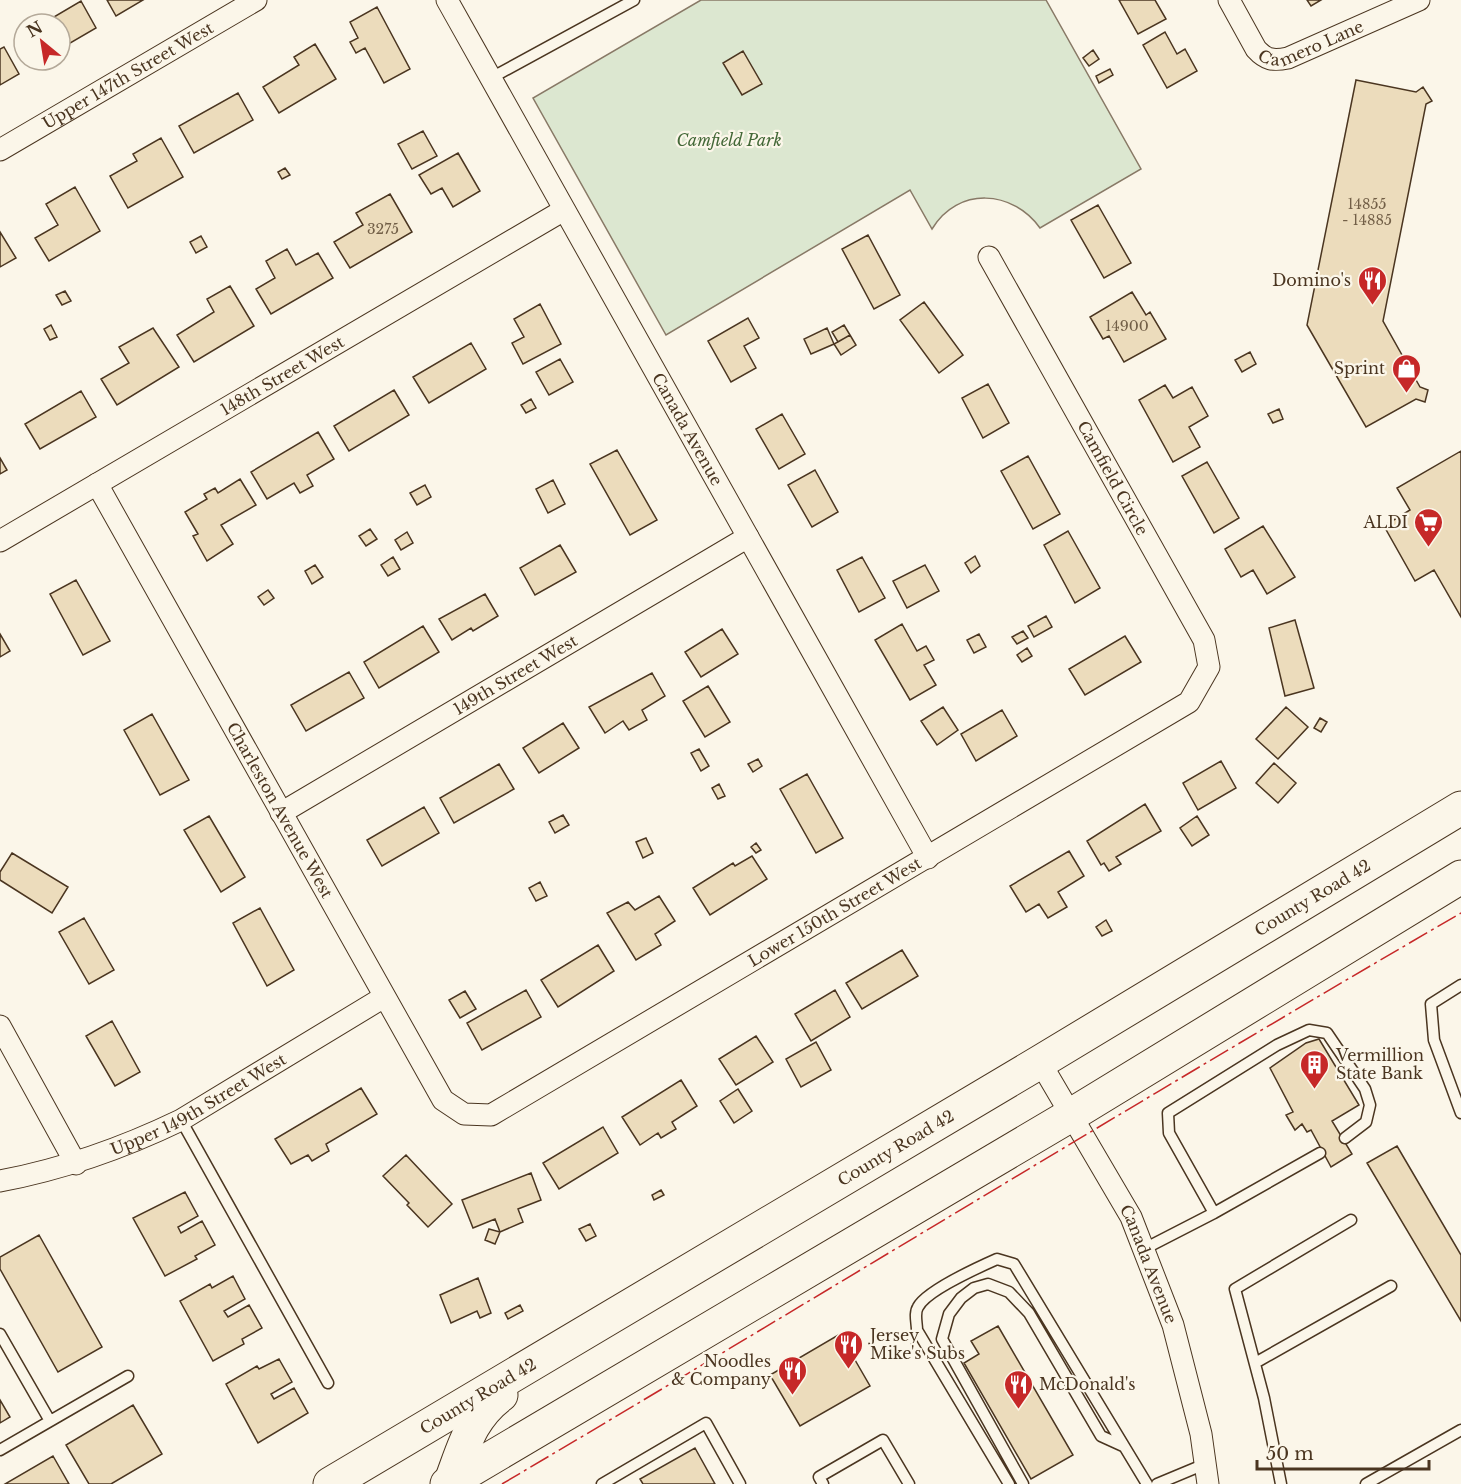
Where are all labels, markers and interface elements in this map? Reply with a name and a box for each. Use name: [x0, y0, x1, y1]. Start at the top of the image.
north arrow: [12, 12, 72, 72]
street label: Camero Lane: [1255, 16, 1366, 70]
text: N: [23, 17, 46, 41]
street label: Upper 147th Street West: [39, 17, 217, 133]
park label: Camfield Park: [676, 130, 782, 150]
house number: 14855 - 14885: [1342, 195, 1392, 229]
house number: 3275: [367, 220, 399, 238]
restaurant icon: Domino's: [1356, 264, 1388, 306]
place label: Domino's: [1272, 270, 1351, 290]
house number: 14900: [1105, 317, 1149, 335]
street label: 148th Street West: [217, 331, 348, 420]
shop icon: Sprint: [1390, 352, 1422, 394]
place label: Sprint: [1334, 358, 1385, 378]
street label: Canada Avenue: [648, 369, 727, 489]
street label: Camfield Circle: [1073, 417, 1153, 539]
supermarket icon: ALDI: [1413, 506, 1445, 548]
place label: ALDI: [1362, 512, 1408, 532]
street label: 149th Street West: [450, 630, 581, 719]
street label: Charleston Avenue West: [223, 719, 337, 902]
street label: Lower 150th Street West: [744, 853, 925, 971]
street label: County Road 42: [1251, 855, 1374, 940]
place label: Vermillion State Bank: [1335, 1045, 1424, 1083]
building icon: Vermillion State Bank: [1299, 1048, 1331, 1090]
street label: Upper 149th Street West: [108, 1049, 290, 1159]
street label: County Road 42: [834, 1106, 957, 1190]
street label: Canada Avenue: [1116, 1201, 1181, 1326]
place label: Jersey Mike's Subs: [868, 1325, 965, 1363]
restaurant icon: Jersey Mike's Subs: [833, 1328, 865, 1370]
place label: Noodles & Company: [671, 1351, 772, 1389]
street label: County Road 42: [416, 1354, 540, 1438]
restaurant icon: Noodles & Company: [776, 1354, 808, 1396]
restaurant icon: McDonald's: [1002, 1368, 1034, 1410]
place label: McDonald's: [1039, 1374, 1136, 1394]
scale bar: [1257, 1433, 1430, 1471]
text: 50 m: [1266, 1443, 1314, 1465]

